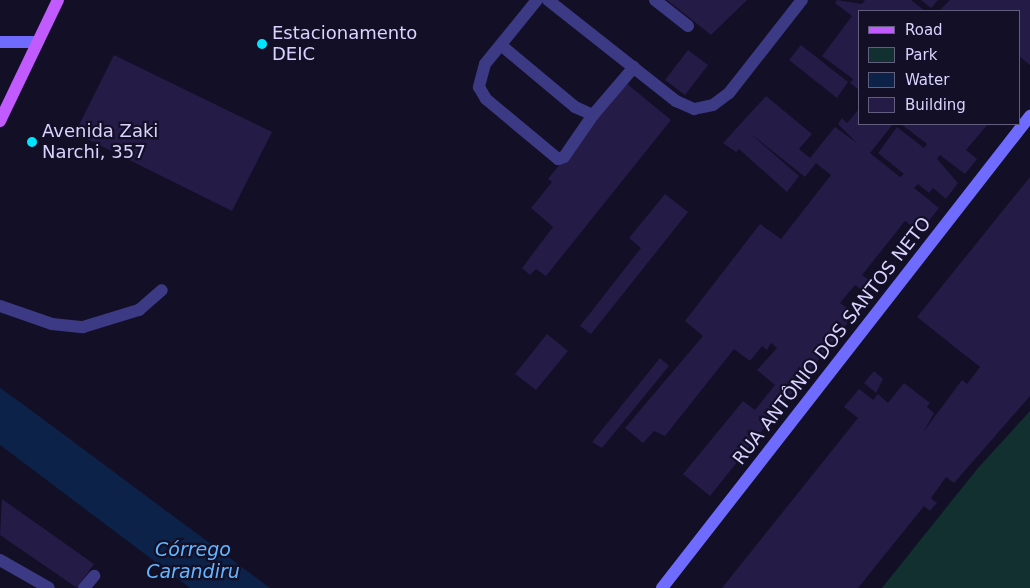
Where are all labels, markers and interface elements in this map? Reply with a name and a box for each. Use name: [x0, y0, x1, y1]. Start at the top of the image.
legend: [858, 10, 1020, 125]
text: Road: [905, 21, 943, 39]
place label: Estacionamento DEIC: [272, 23, 417, 66]
marker: Estacionamento DEIC: [256, 38, 268, 50]
text: Park: [905, 46, 937, 64]
text: Water: [905, 71, 949, 89]
text: Building: [905, 96, 966, 114]
place label: Avenida Zaki Narchi, 357: [42, 121, 158, 163]
marker: Avenida Zaki Narchi, 357: [26, 136, 38, 148]
street label: RUA ANTÔNIO DOS SANTOS NETO: [729, 213, 935, 469]
water label: Córrego Carandiru: [146, 539, 240, 583]

